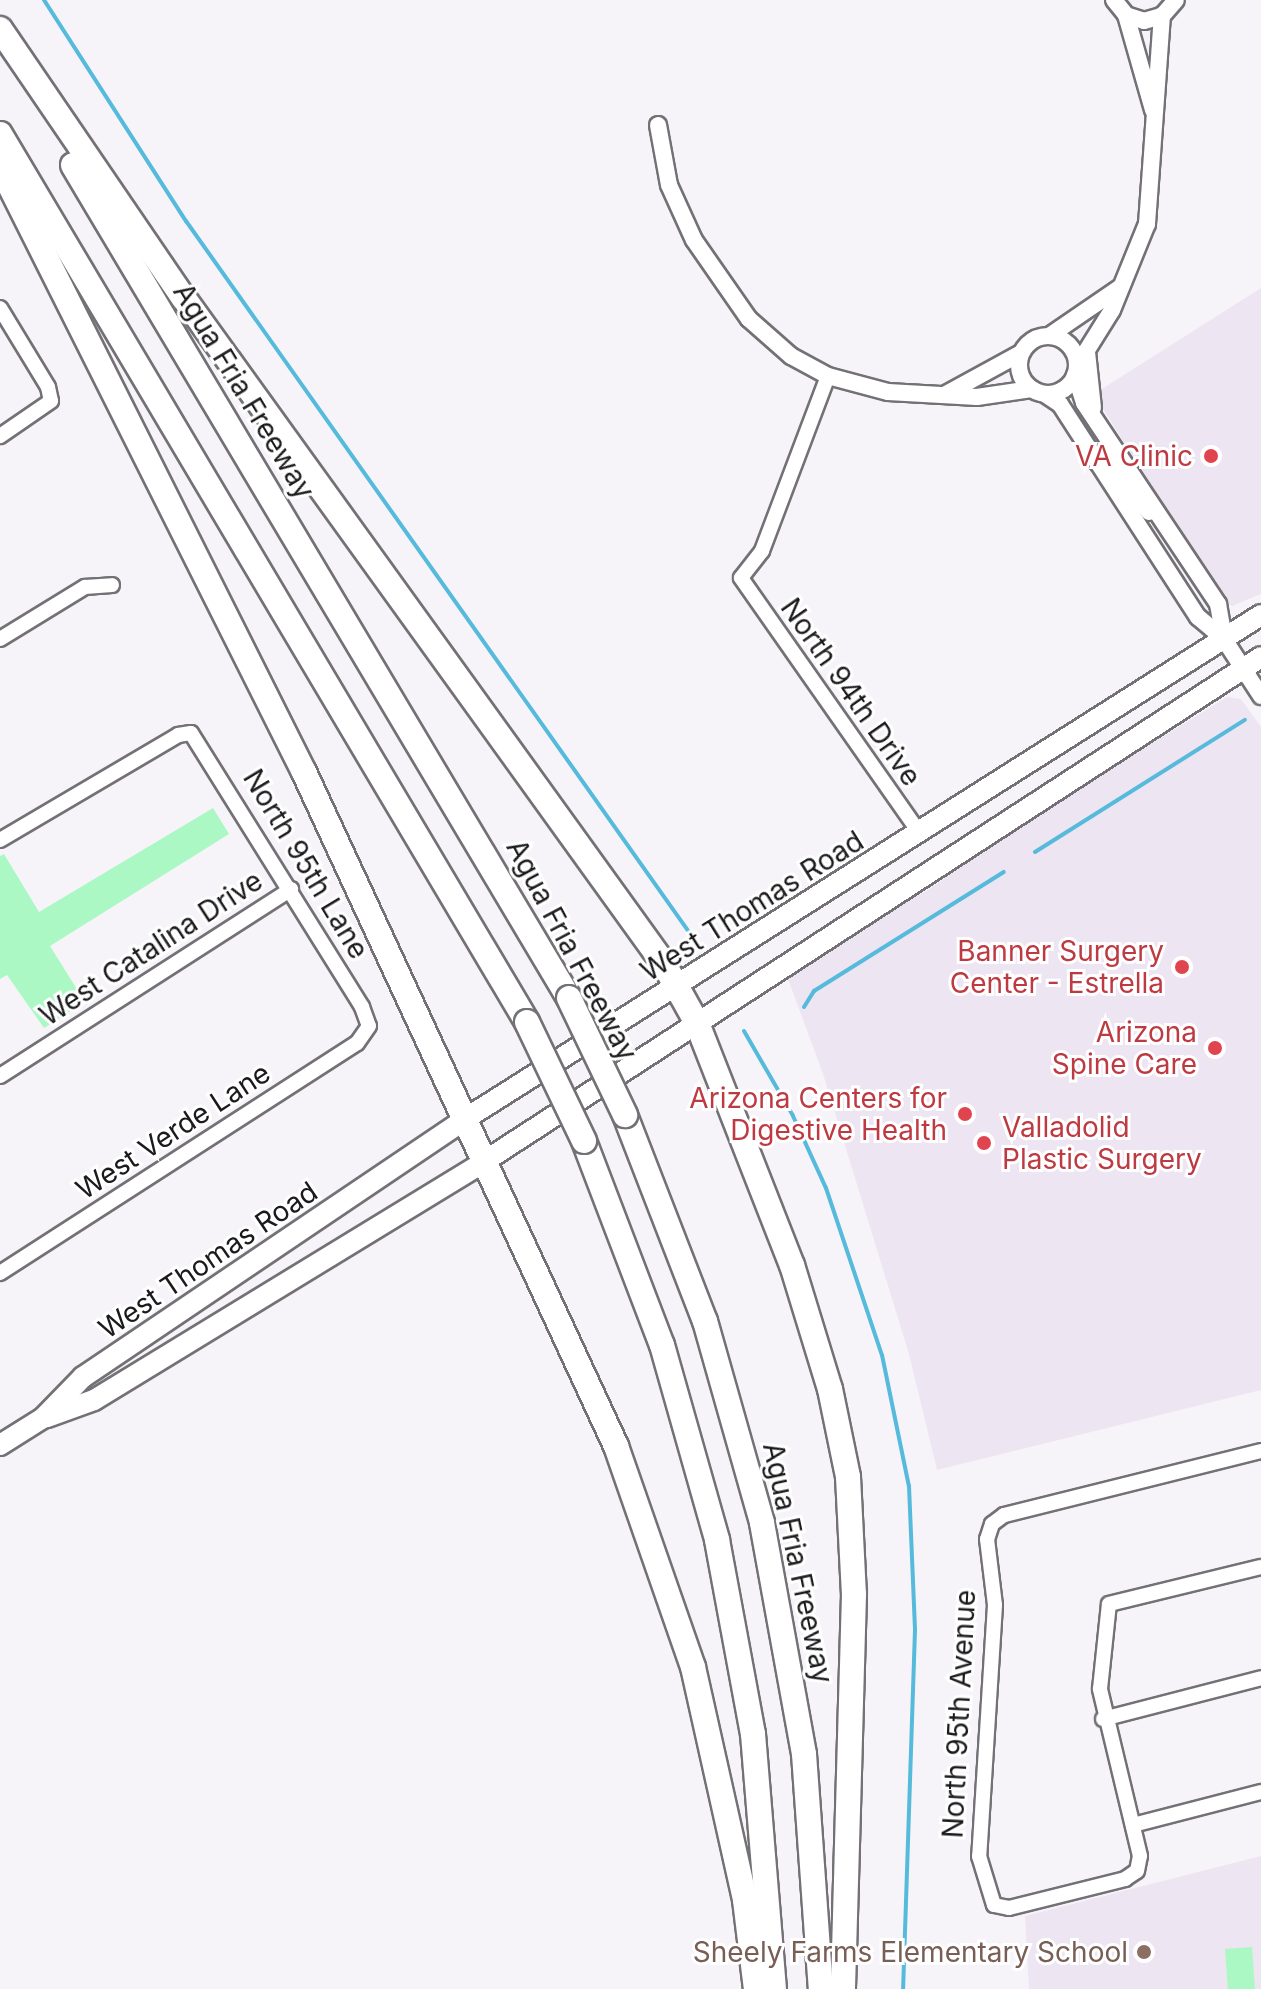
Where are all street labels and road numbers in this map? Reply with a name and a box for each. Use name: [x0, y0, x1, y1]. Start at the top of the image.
street label: Agua Fria Freeway: [166, 277, 322, 505]
street label: North 94th Drive: [774, 592, 928, 792]
street label: North 95th Lane: [236, 763, 376, 965]
street label: West Thomas Road: [634, 824, 870, 988]
street label: Agua Fria Freeway: [500, 834, 644, 1066]
street label: West Catalina Drive: [33, 863, 269, 1033]
street label: West Verde Lane: [70, 1056, 276, 1206]
street label: West Thomas Road: [92, 1174, 324, 1346]
street label: Agua Fria Freeway: [756, 1439, 840, 1687]
street label: North 95th Avenue: [936, 1589, 982, 1839]

